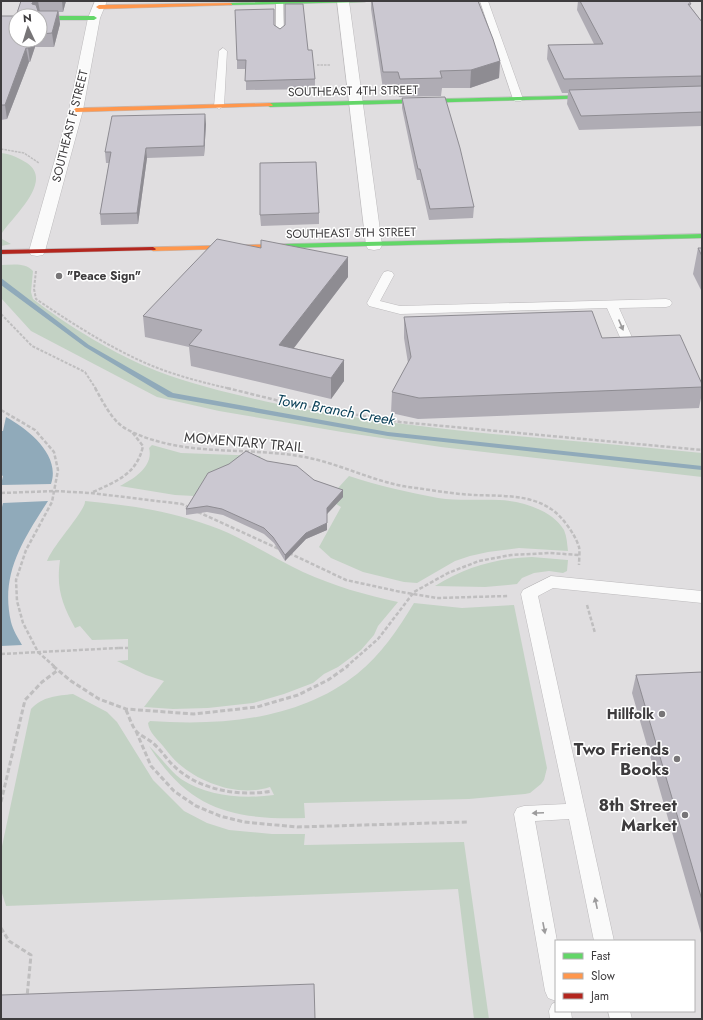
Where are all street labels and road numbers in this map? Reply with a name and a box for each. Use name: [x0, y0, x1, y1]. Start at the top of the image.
street label: SOUTHEAST F STREET: [47, 67, 93, 184]
street label: SOUTHEAST 4TH STREET: [288, 81, 419, 101]
street label: SOUTHEAST 5TH STREET: [286, 223, 417, 243]
street label: MOMENTARY TRAIL: [183, 427, 305, 457]

